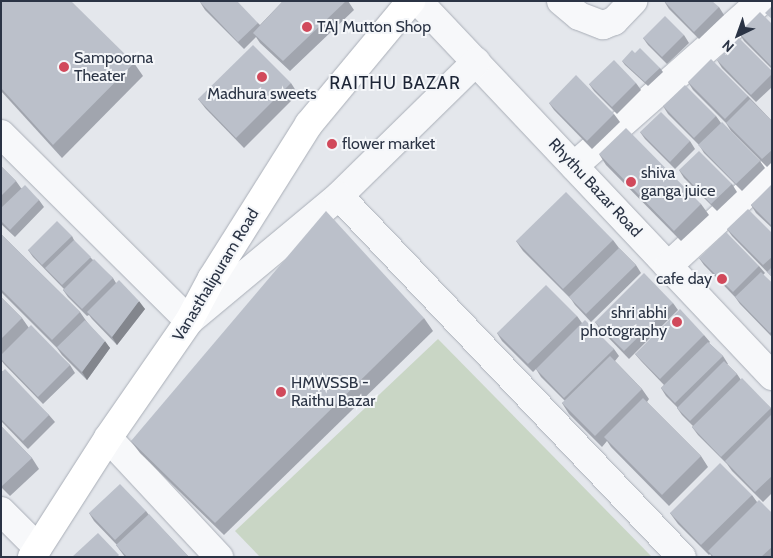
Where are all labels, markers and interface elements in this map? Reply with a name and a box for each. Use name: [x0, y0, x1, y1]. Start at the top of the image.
north arrow: [713, 10, 763, 60]
place label: TAJ Mutton Shop: [317, 17, 431, 37]
marker: TAJ Mutton Shop: [301, 21, 313, 33]
text: N: [718, 36, 738, 56]
place label: Sampoorna Theater: [74, 48, 153, 86]
marker: Sampoorna Theater: [58, 61, 70, 73]
marker: Madhura sweets: [256, 71, 268, 83]
district label: RAITHU BAZAR: [328, 72, 462, 94]
place label: Madhura sweets: [207, 84, 317, 104]
place label: flower market: [342, 134, 435, 154]
street label: Rhythu Bazar Road: [544, 135, 646, 241]
marker: flower market: [326, 138, 338, 150]
place label: shiva ganga juice: [641, 163, 715, 201]
marker: shiva ganga juice: [625, 176, 637, 188]
street label: Vanasthalipuram Road: [169, 205, 263, 345]
place label: cafe day: [656, 269, 712, 289]
marker: cafe day: [716, 273, 728, 285]
place label: shri abhi photography: [581, 303, 667, 341]
marker: shri abhi photography: [671, 316, 683, 328]
place label: HMWSSB - Raithu Bazar: [291, 373, 375, 411]
marker: HMWSSB - Raithu Bazar: [275, 386, 287, 398]

